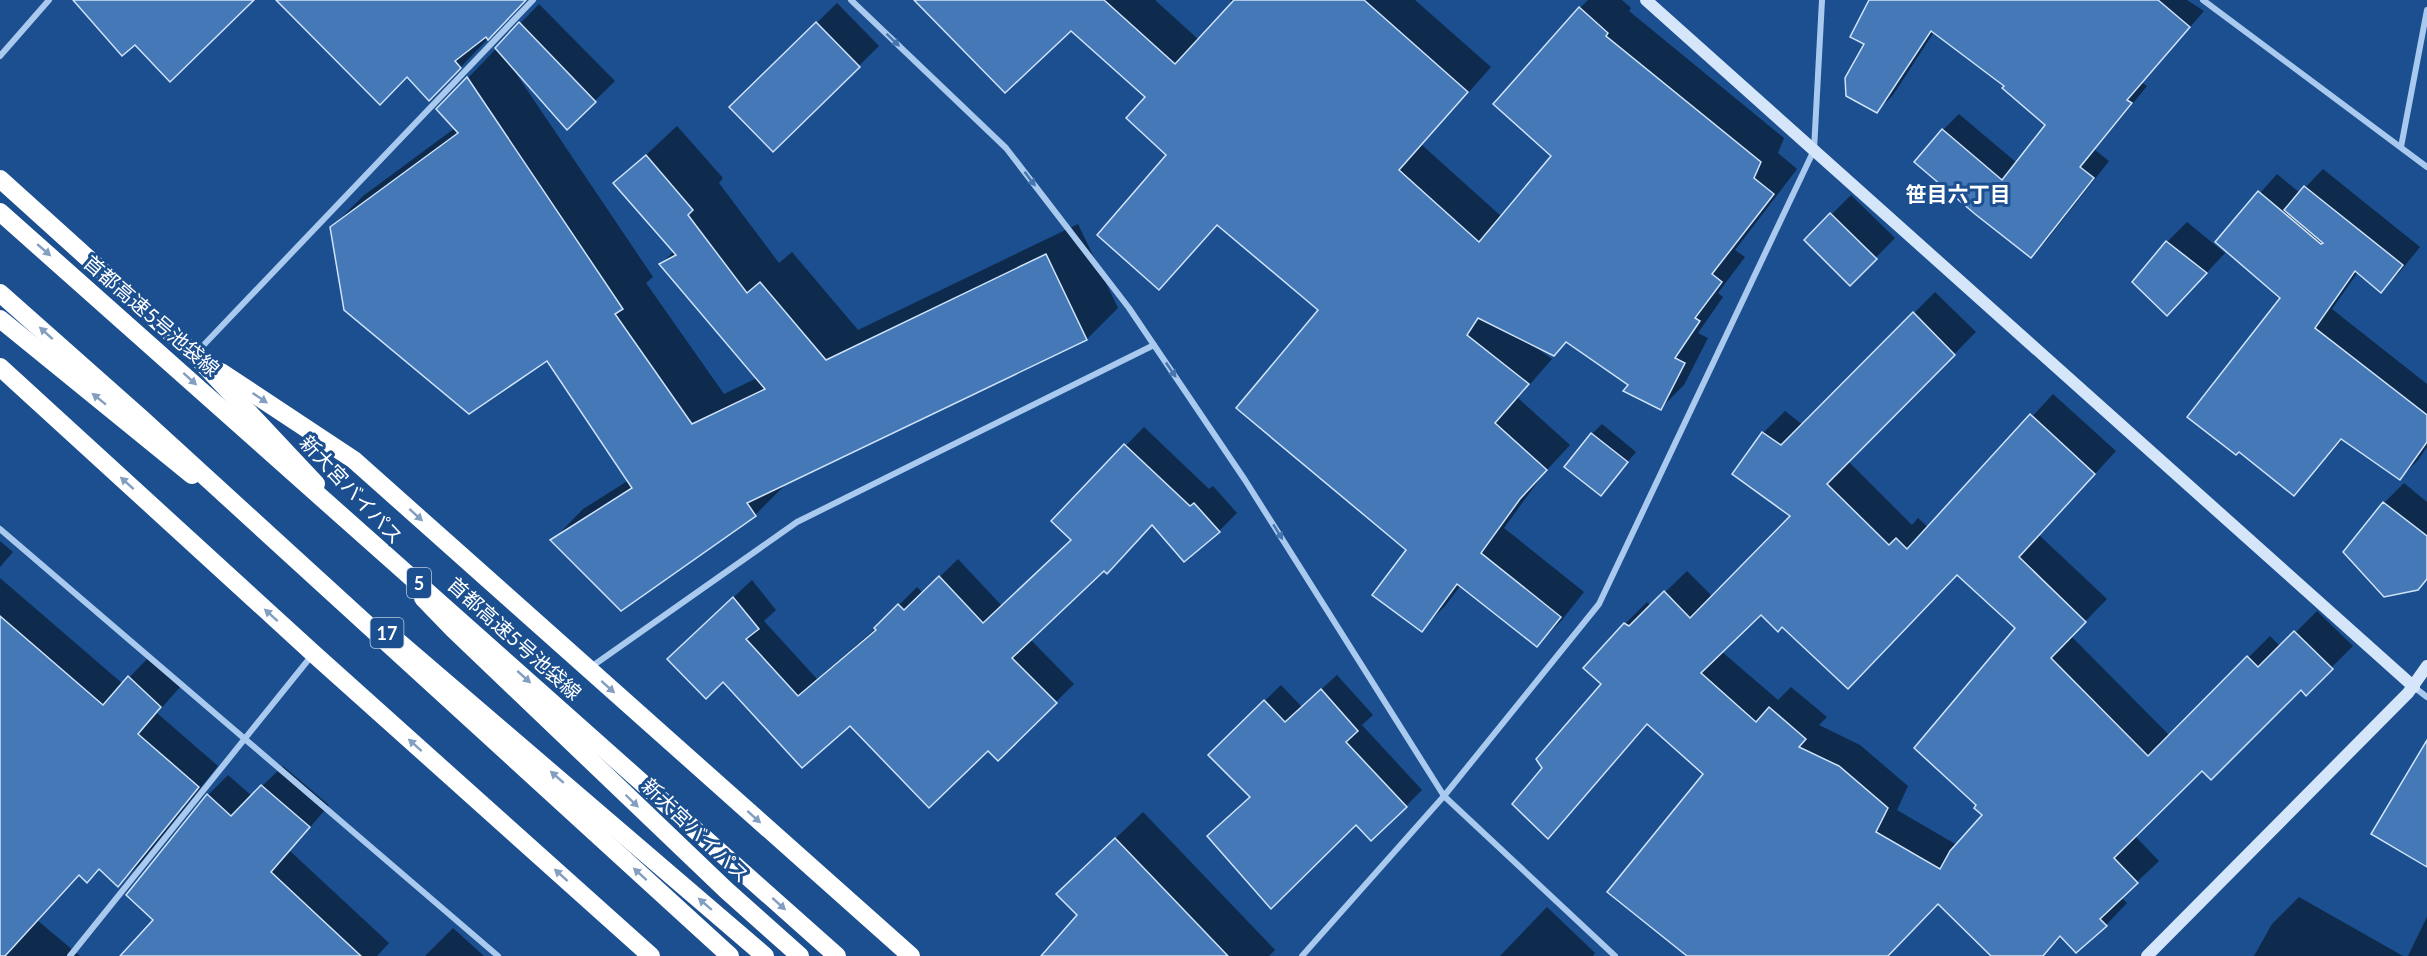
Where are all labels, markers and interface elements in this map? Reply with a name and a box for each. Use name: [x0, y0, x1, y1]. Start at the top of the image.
one-way arrow: [886, 33, 900, 47]
one-way arrow: [1024, 171, 1036, 186]
district label: 笹目六丁目: [1906, 181, 2011, 206]
one-way arrow: [36, 243, 51, 256]
street label: 首都高速5号池袋線: [79, 250, 225, 380]
one-way arrow: [39, 327, 54, 340]
one-way arrow: [1165, 361, 1177, 377]
one-way arrow: [182, 372, 197, 385]
one-way arrow: [92, 393, 107, 406]
one-way arrow: [252, 393, 269, 404]
street label: 新大宮バイパス: [296, 430, 408, 548]
one-way arrow: [119, 476, 134, 490]
one-way arrow: [408, 509, 423, 522]
one-way arrow: [1272, 524, 1283, 541]
road number: 5: [407, 568, 431, 598]
street label: 首都高速5号池袋線: [443, 572, 587, 704]
one-way arrow: [264, 608, 278, 622]
road number: 17: [370, 618, 404, 648]
one-way arrow: [516, 670, 531, 683]
one-way arrow: [601, 680, 616, 694]
one-way arrow: [408, 738, 423, 752]
one-way arrow: [550, 771, 565, 784]
street label: 新大宮バイパス: [637, 773, 755, 887]
one-way arrow: [625, 793, 639, 807]
one-way arrow: [746, 810, 761, 823]
one-way arrow: [634, 868, 648, 882]
one-way arrow: [554, 869, 569, 882]
one-way arrow: [697, 897, 713, 910]
one-way arrow: [771, 897, 786, 910]

